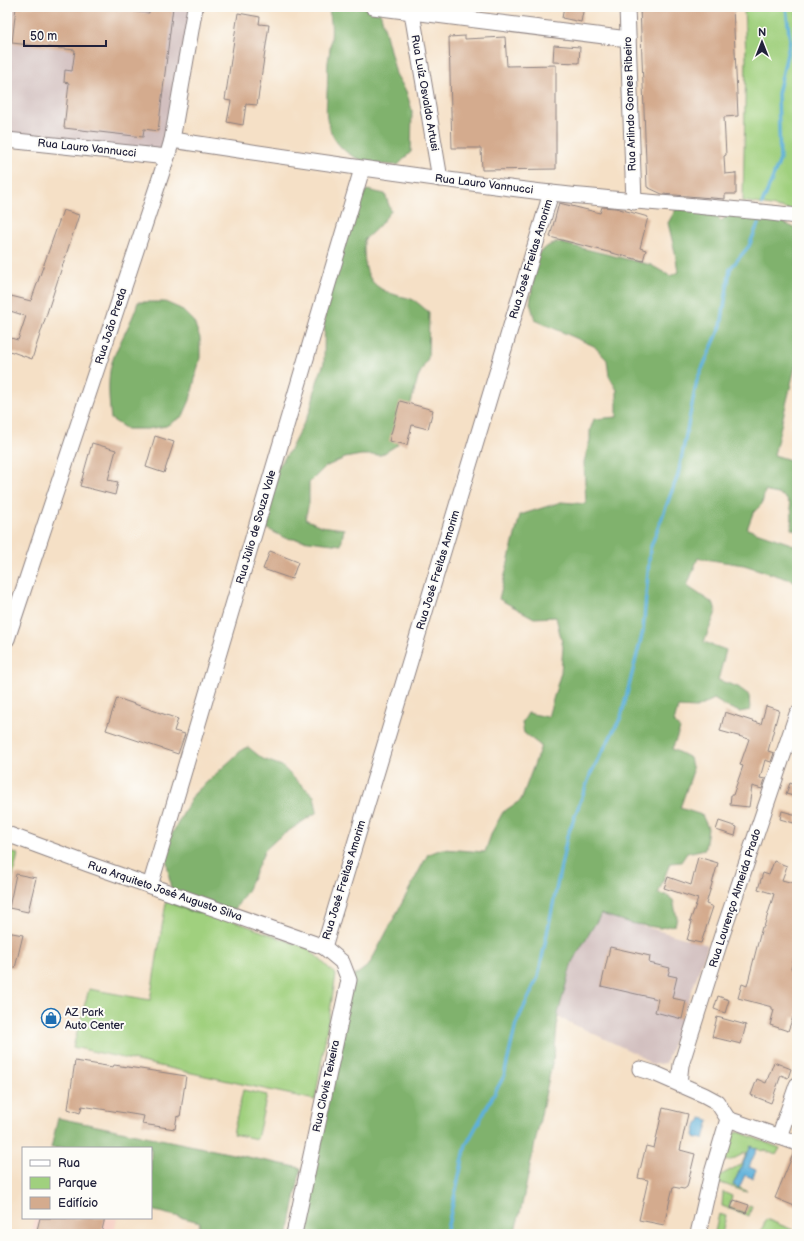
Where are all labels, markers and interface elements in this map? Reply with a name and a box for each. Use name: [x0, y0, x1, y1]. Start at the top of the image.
scale bar: [24, 22, 106, 48]
north arrow: [742, 22, 782, 62]
text: N: [758, 26, 766, 39]
text: 50 m: [30, 29, 57, 44]
street label: Rua Luíz Osvaldo Artusi: [408, 34, 442, 152]
street label: Rua Arlindo Gomes Ribeiro: [621, 36, 639, 172]
street label: Rua Lauro Vannucci: [37, 136, 137, 160]
street label: Rua Lauro Vannucci: [434, 172, 534, 196]
street label: Rua José Freitas Amorim: [507, 198, 555, 320]
street label: Rua João Preda: [93, 286, 129, 366]
street label: Rua Jùlio de Souza Vale: [233, 468, 279, 586]
street label: Rua José Freitas Amorim: [414, 509, 462, 631]
street label: Rua José Freitas Amorim: [320, 819, 368, 941]
street label: Rua Lourenço Almeida Prado: [706, 827, 764, 969]
street label: Rua Arquiteto José Augusto Silva: [86, 858, 244, 924]
place label: AZ Park Auto Center: [65, 1006, 125, 1032]
shop icon: AZ Park Auto Center: [40, 1007, 62, 1029]
street label: Rua Clovis Teixeira: [310, 1039, 342, 1133]
legend: [22, 1147, 152, 1219]
text: Rua: [58, 1156, 80, 1171]
text: Parque: [58, 1176, 97, 1191]
text: Edifício: [58, 1196, 98, 1211]

